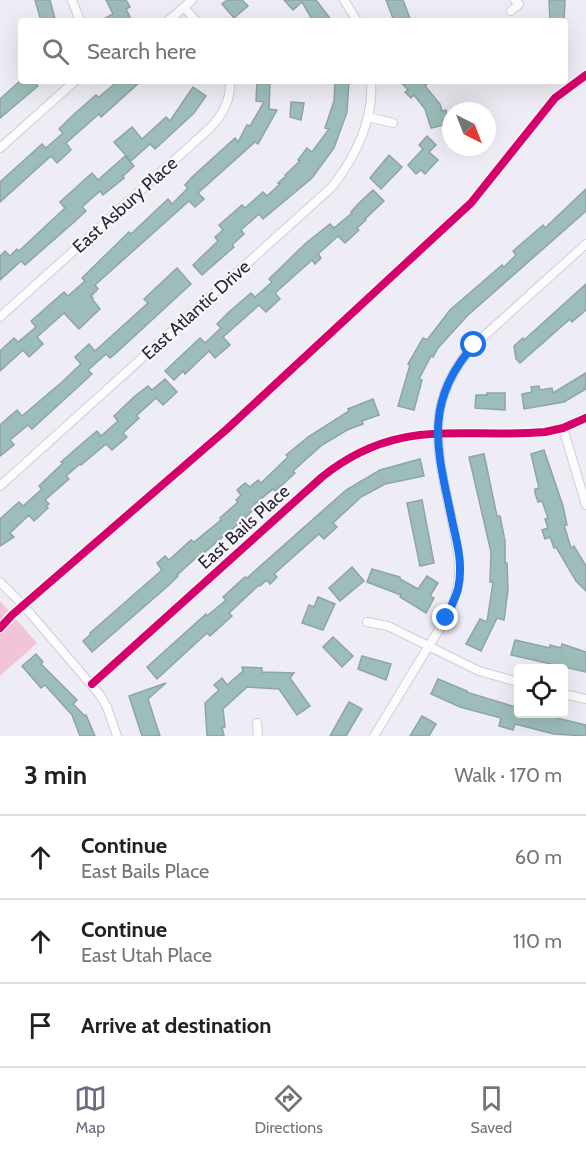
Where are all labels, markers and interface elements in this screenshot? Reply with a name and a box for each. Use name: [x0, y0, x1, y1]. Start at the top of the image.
search box: [18, 18, 568, 84]
icon: search: [39, 35, 72, 68]
text: Search here: [87, 38, 196, 65]
north arrow: [442, 102, 496, 156]
street label: East Asbury Place: [68, 152, 182, 258]
street label: East Atlantic Drive: [137, 256, 255, 364]
route start: [460, 331, 486, 357]
street label: East Bails Place: [194, 480, 294, 574]
route end: [432, 604, 458, 630]
map controls: [514, 664, 568, 718]
button: locate: [514, 664, 568, 718]
text: 3 min: [24, 759, 87, 791]
text: Walk · 170 m: [454, 763, 562, 787]
text: Continue: [81, 832, 167, 859]
icon: ahead: [24, 841, 57, 874]
text: 60 m: [515, 845, 562, 869]
text: East Bails Place: [81, 859, 209, 883]
text: Continue: [81, 916, 167, 943]
icon: ahead: [24, 925, 57, 958]
text: 110 m: [513, 929, 562, 953]
text: East Utah Place: [81, 943, 212, 967]
icon: arrive: [24, 1009, 57, 1042]
text: Arrive at destination: [81, 1012, 271, 1039]
tab: Map: [74, 1082, 107, 1137]
tab: Directions: [255, 1082, 323, 1137]
tab: Saved: [471, 1082, 512, 1137]

